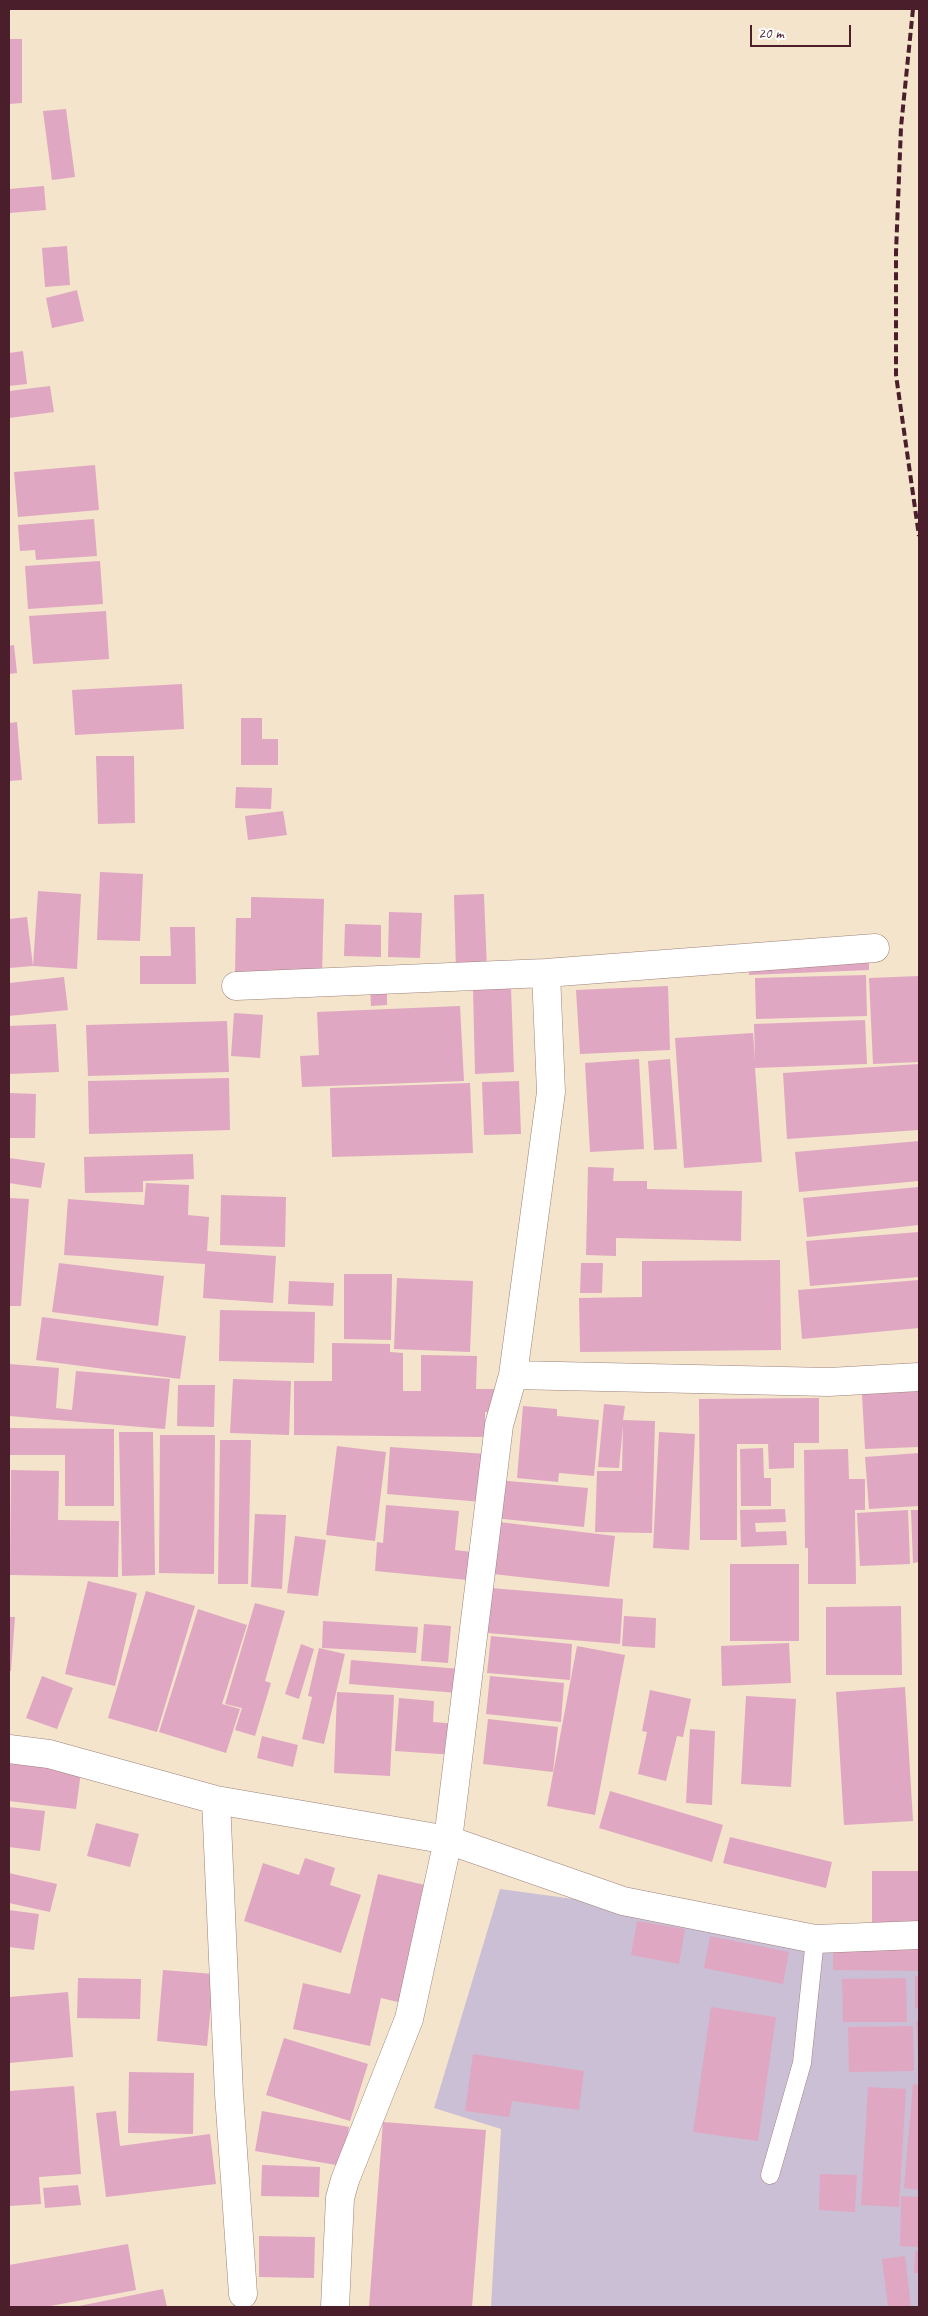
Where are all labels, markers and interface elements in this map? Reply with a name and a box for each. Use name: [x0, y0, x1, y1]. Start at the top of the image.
scale bar: [753, 15, 854, 47]
text: 20 m: [758, 24, 784, 43]

